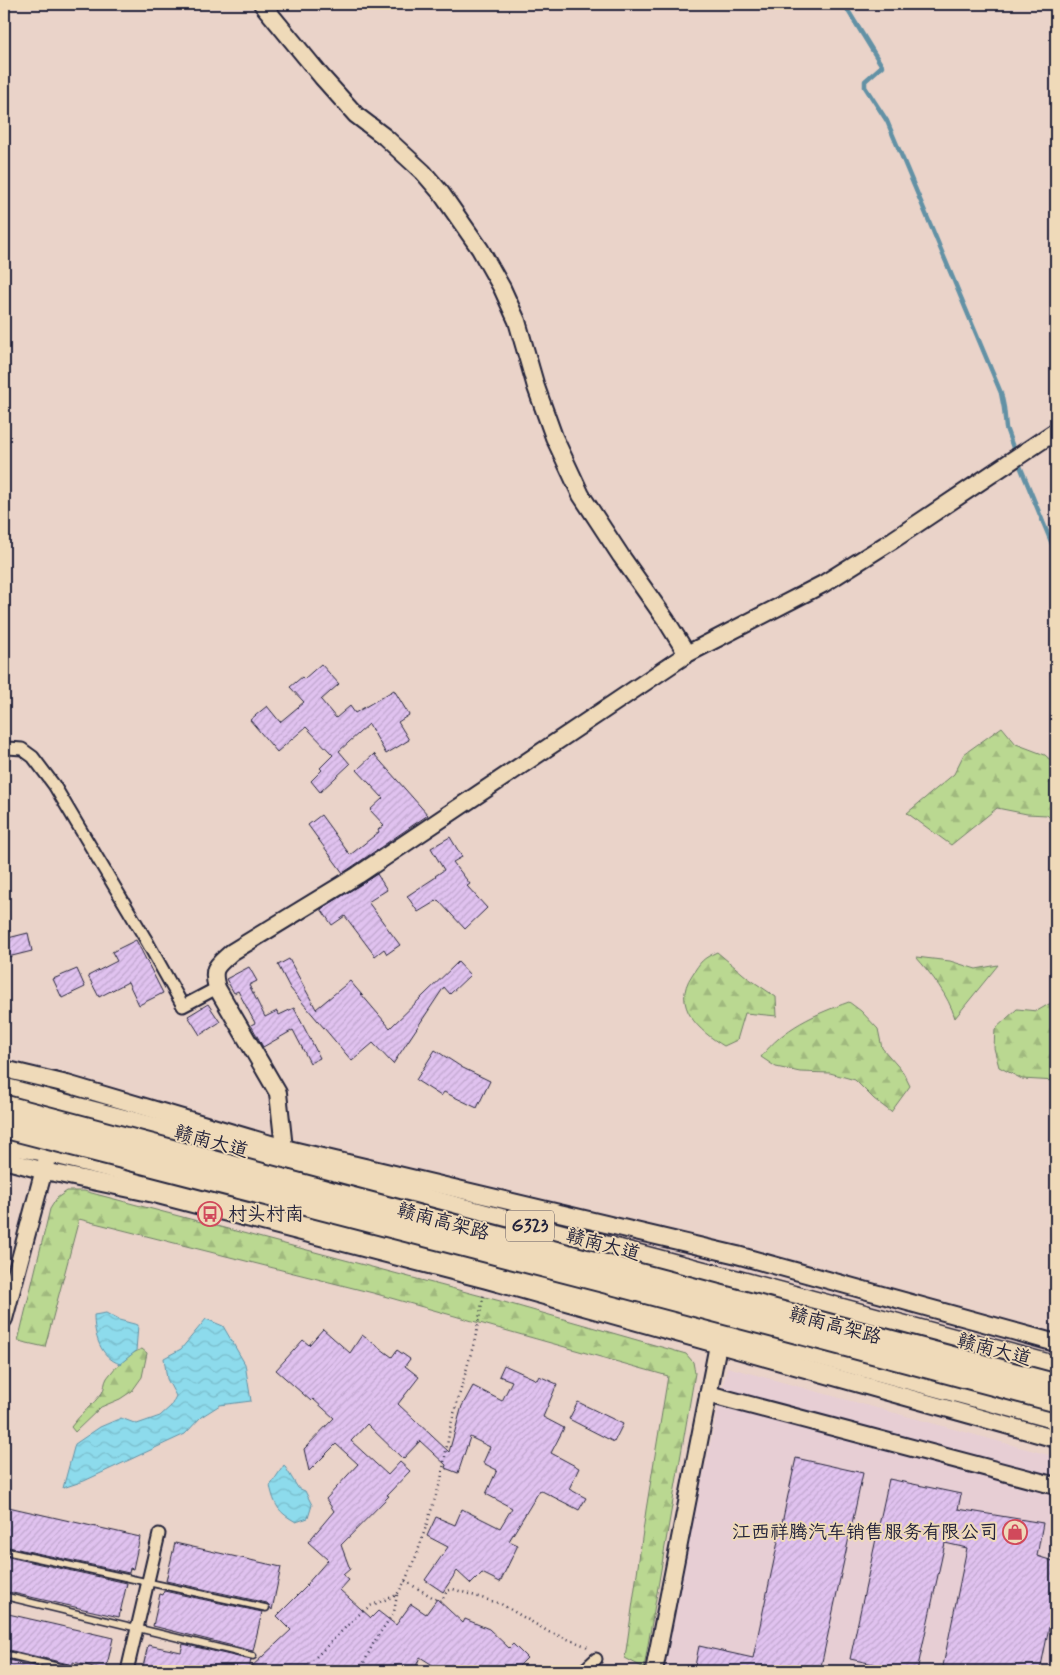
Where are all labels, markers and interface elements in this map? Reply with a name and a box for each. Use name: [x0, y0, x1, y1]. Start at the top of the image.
street label: 赣南大道: [171, 1120, 251, 1164]
street label: 赣南高架路: [394, 1198, 492, 1246]
bus stop icon: 村头村南: [197, 1201, 223, 1227]
place label: 村头村南: [228, 1202, 304, 1227]
road number: G323: [506, 1210, 554, 1242]
street label: 赣南大道: [563, 1223, 643, 1267]
street label: 赣南高架路: [786, 1302, 884, 1350]
street label: 赣南大道: [954, 1328, 1034, 1372]
shop icon: 江西祥腾汽车销售服务有限公司: [1002, 1519, 1028, 1545]
place label: 江西祥腾汽车销售服务有限公司: [732, 1520, 998, 1545]

